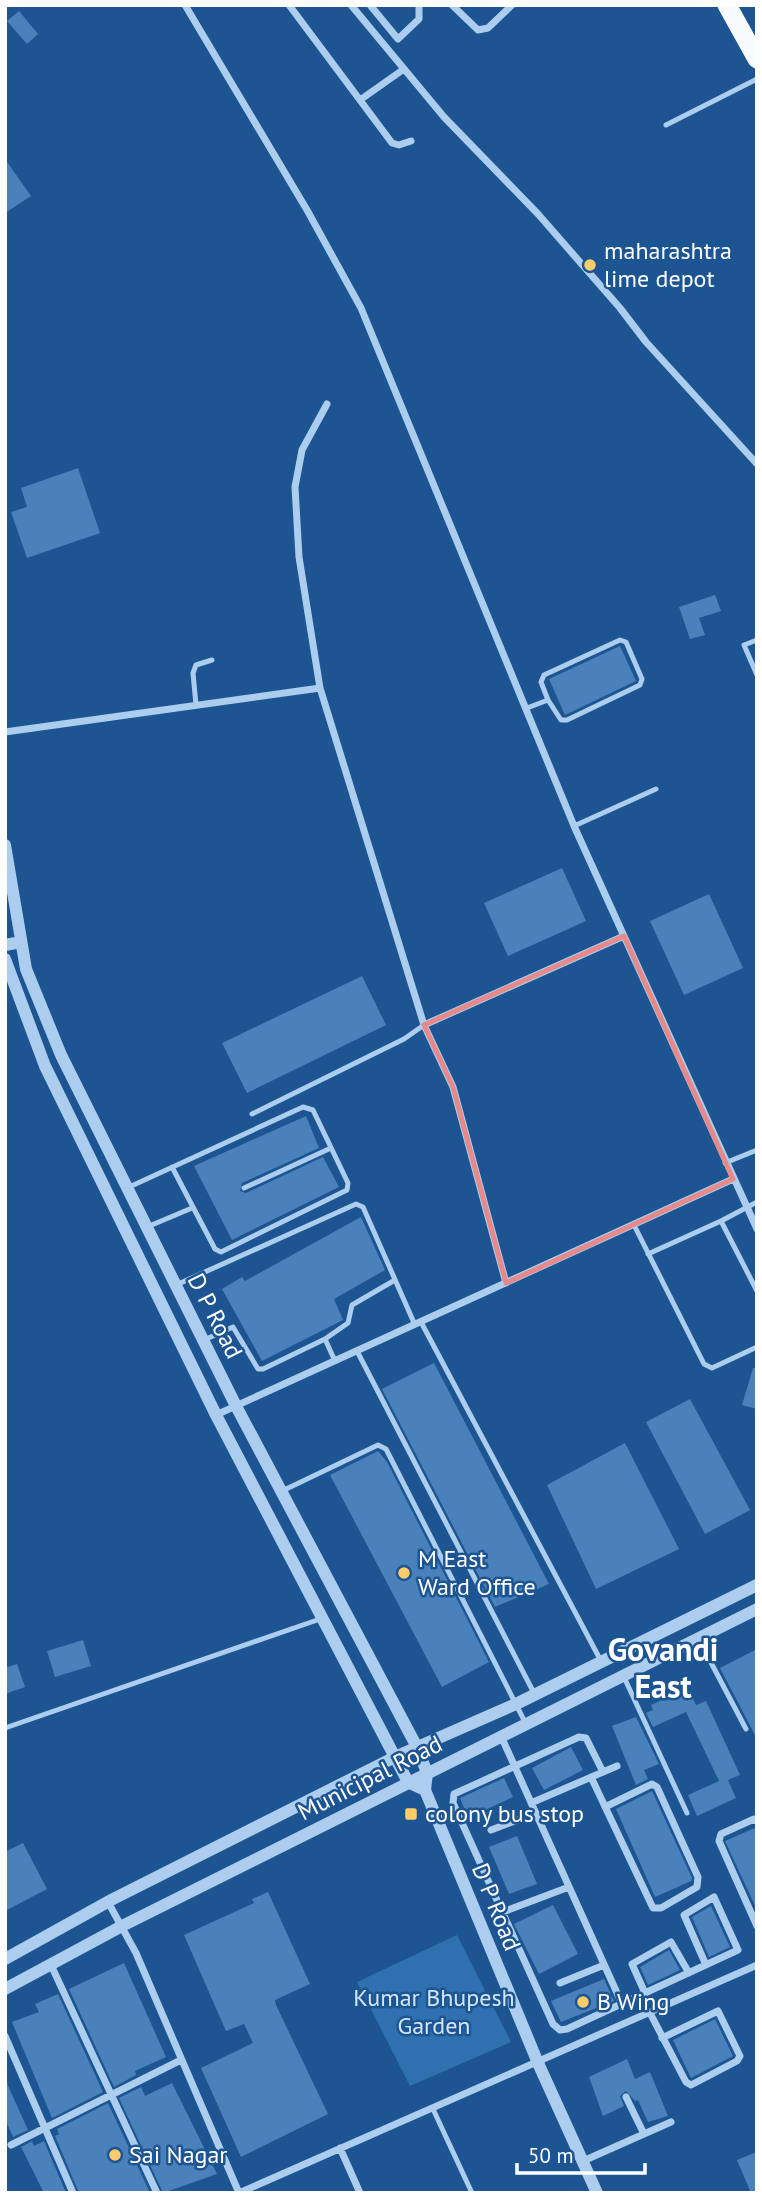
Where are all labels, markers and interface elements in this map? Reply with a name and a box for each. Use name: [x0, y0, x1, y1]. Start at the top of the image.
place label: maharashtra lime depot: [604, 235, 732, 294]
marker: maharashtra lime depot: [582, 257, 598, 273]
street label: D P Road: [181, 1268, 250, 1364]
place label: M East Ward Office: [418, 1543, 536, 1602]
marker: M East Ward Office: [396, 1565, 412, 1581]
district label: Govandi East: [608, 1628, 718, 1707]
street label: Municipal Road: [292, 1728, 447, 1827]
place label: colony bus stop: [425, 1798, 584, 1829]
marker: colony bus stop: [403, 1806, 419, 1822]
street label: D P Road: [465, 1858, 528, 1955]
park label: Kumar Bhupesh Garden: [353, 1982, 515, 2041]
place label: B Wing: [597, 1986, 669, 2017]
marker: B Wing: [575, 1994, 591, 2010]
scale bar: [517, 2132, 645, 2176]
place label: Sai Nagar: [129, 2139, 228, 2170]
text: 50 m: [528, 2142, 574, 2169]
marker: Sai Nagar: [107, 2147, 123, 2163]

